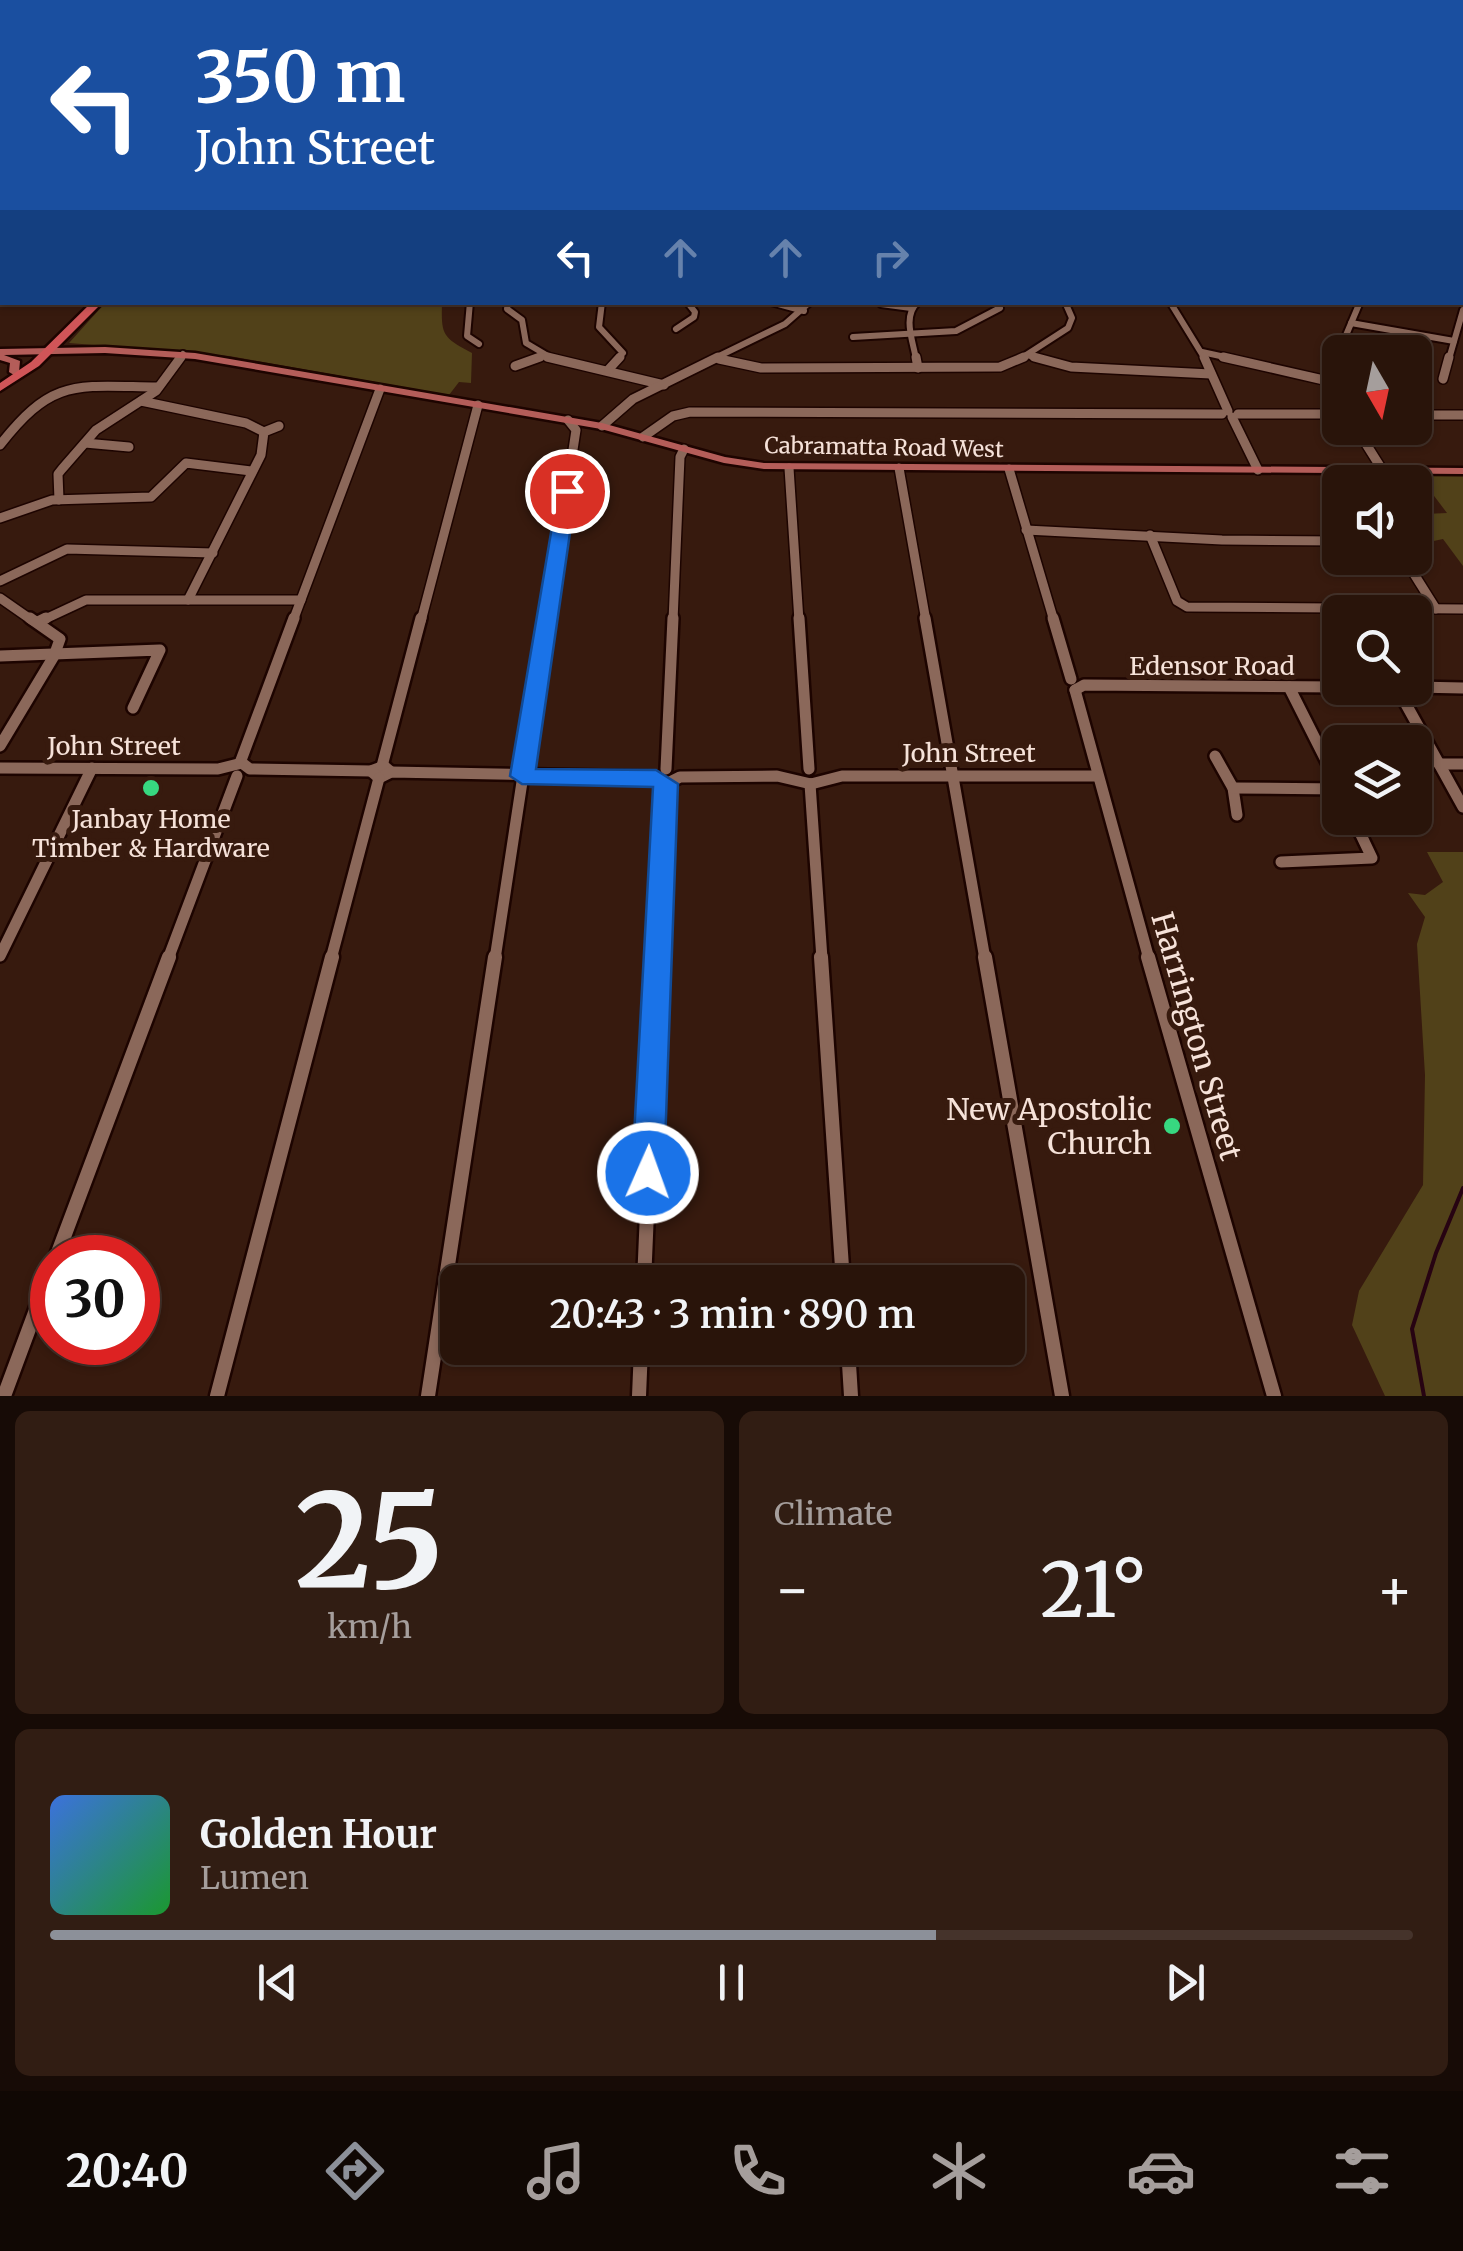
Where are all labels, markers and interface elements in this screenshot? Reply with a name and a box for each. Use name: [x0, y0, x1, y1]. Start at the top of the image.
text: 350 m: [195, 33, 405, 121]
icon: left: [30, 40, 160, 170]
text: John Street: [195, 120, 435, 176]
icon: left: [548, 230, 603, 285]
icon: ahead: [653, 230, 708, 285]
icon: ahead: [758, 230, 813, 285]
icon: right: [863, 230, 918, 285]
north arrow: [1322, 335, 1432, 445]
map controls: [1322, 335, 1432, 835]
street label: Cabramatta Road West: [764, 431, 1004, 463]
pin: [525, 449, 610, 534]
icon: arrive: [540, 464, 595, 519]
button: sound: [1322, 465, 1432, 575]
button: search: [1322, 595, 1432, 705]
street label: Edensor Road: [1129, 650, 1295, 682]
button: layers: [1322, 725, 1432, 835]
street label: John Street: [46, 730, 181, 762]
street label: John Street: [901, 737, 1036, 769]
marker: Janbay Home Timber & Hardware: [140, 777, 162, 799]
place label: Janbay Home Timber & Hardware: [32, 803, 270, 864]
street label: Harrington Street: [1143, 908, 1251, 1165]
place label: New Apostolic Church: [946, 1090, 1152, 1162]
marker: New Apostolic Church: [1161, 1115, 1183, 1137]
position arrow: [596, 1121, 700, 1225]
speed limit sign: 30: [30, 1235, 160, 1365]
text: 20:43 · 3 min · 890 m: [549, 1291, 916, 1338]
text: 25: [295, 1460, 444, 1623]
text: Climate: [774, 1494, 892, 1534]
text: 21°: [1040, 1543, 1147, 1637]
text: −: [774, 1555, 811, 1624]
text: +: [1376, 1555, 1413, 1624]
text: km/h: [327, 1607, 412, 1647]
text: Golden Hour: [200, 1811, 437, 1858]
text: Lumen: [200, 1858, 309, 1898]
icon: previous: [250, 1955, 305, 2010]
icon: pause: [704, 1955, 759, 2010]
icon: next: [1158, 1955, 1213, 2010]
icon: directions: [320, 2136, 390, 2206]
icon: music: [521, 2136, 591, 2206]
icon: phone: [723, 2136, 793, 2206]
icon: climate: [924, 2136, 994, 2206]
icon: car: [1126, 2136, 1196, 2206]
icon: filters: [1327, 2136, 1397, 2206]
text: 20:40: [66, 2143, 188, 2199]

